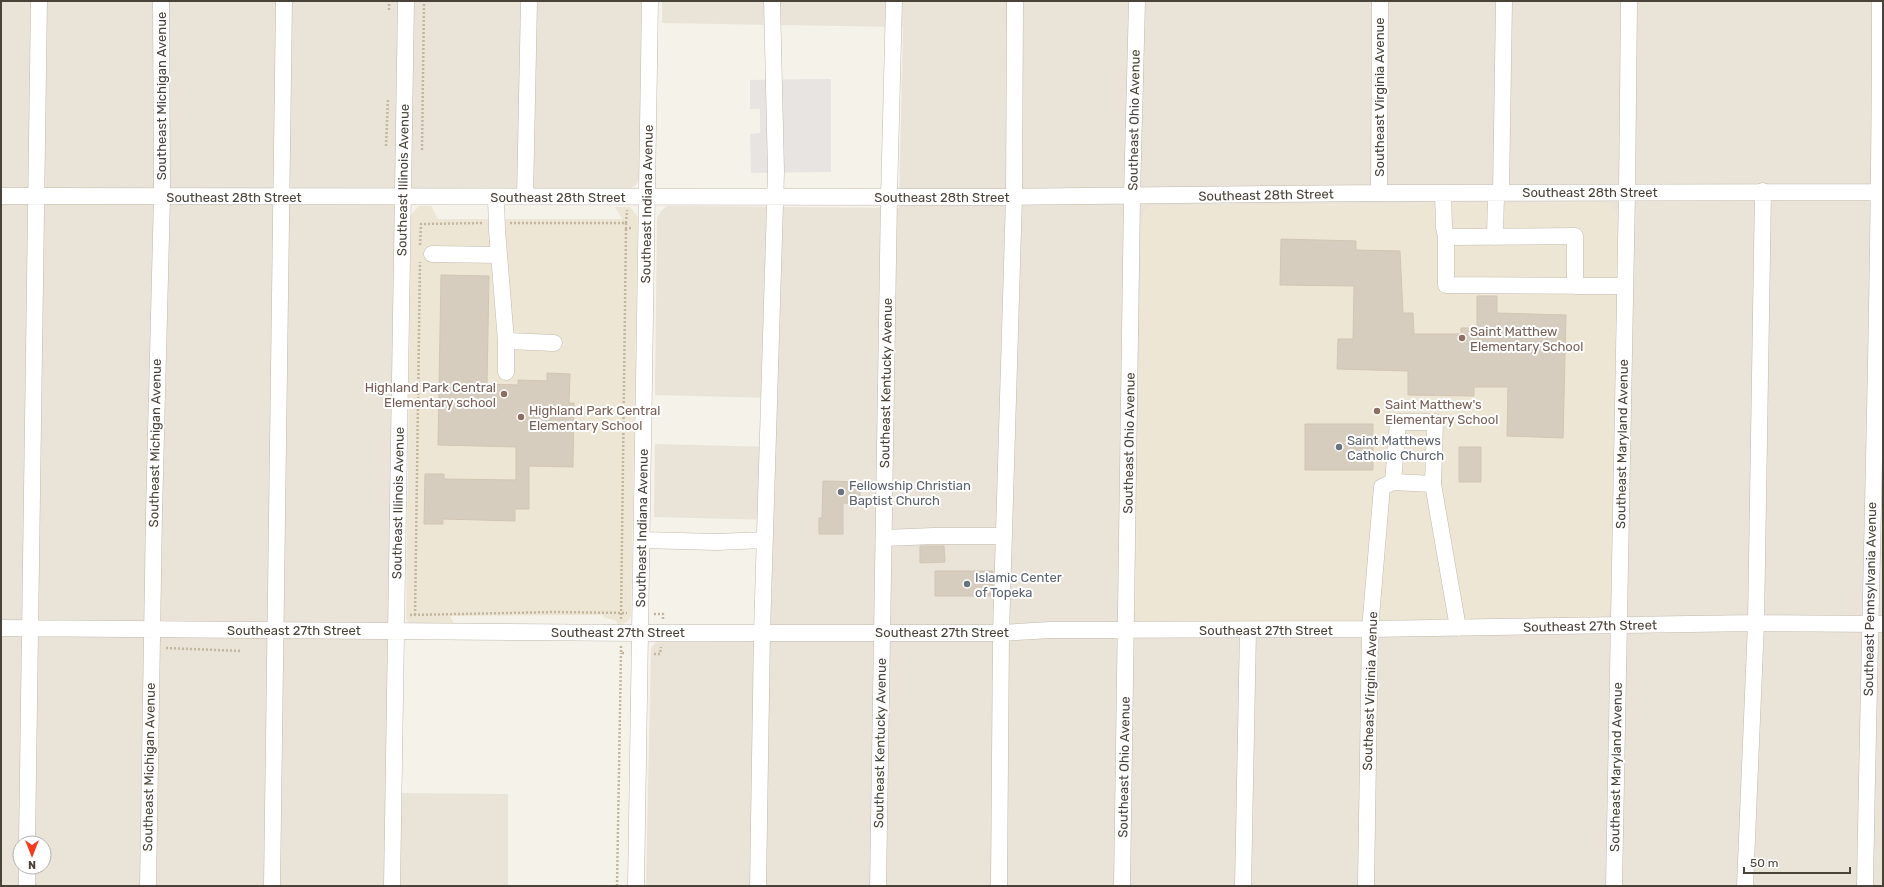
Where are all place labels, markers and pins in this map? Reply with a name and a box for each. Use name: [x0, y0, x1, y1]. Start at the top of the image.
place label: Saint Matthew Elementary School: [1470, 324, 1583, 354]
marker: Saint Matthew Elementary School: [1457, 333, 1467, 343]
place label: Highland Park Central Elementary school: [365, 380, 496, 410]
marker: Highland Park Central Elementary school: [499, 389, 509, 399]
place label: Saint Matthew's Elementary School: [1385, 397, 1498, 427]
place label: Highland Park Central Elementary School: [529, 403, 660, 433]
marker: Saint Matthew's Elementary School: [1372, 406, 1382, 416]
marker: Highland Park Central Elementary School: [516, 412, 526, 422]
place label: Saint Matthews Catholic Church: [1347, 433, 1444, 463]
marker: Saint Matthews Catholic Church: [1334, 442, 1344, 452]
place label: Fellowship Christian Baptist Church: [849, 478, 971, 508]
marker: Fellowship Christian Baptist Church: [836, 487, 846, 497]
place label: Islamic Center of Topeka: [975, 570, 1062, 600]
marker: Islamic Center of Topeka: [962, 579, 972, 589]

